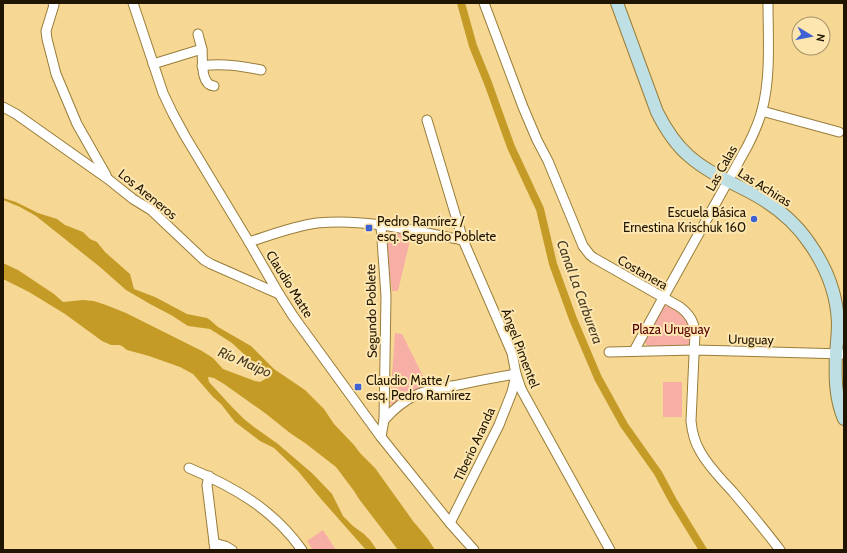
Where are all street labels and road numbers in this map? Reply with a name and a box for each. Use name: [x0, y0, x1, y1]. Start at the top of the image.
street label: Las Calas: [702, 142, 740, 194]
street label: Las Achiras: [735, 164, 795, 210]
street label: Los Areneros: [115, 165, 181, 223]
street label: Claudio Matte: [263, 247, 317, 321]
street label: Costanera: [615, 251, 672, 293]
street label: Segundo Poblete: [362, 263, 380, 358]
street label: Ángel Pimentel: [499, 306, 544, 390]
street label: Uruguay: [728, 331, 775, 347]
street label: Tiberio Aranda: [450, 404, 498, 483]

